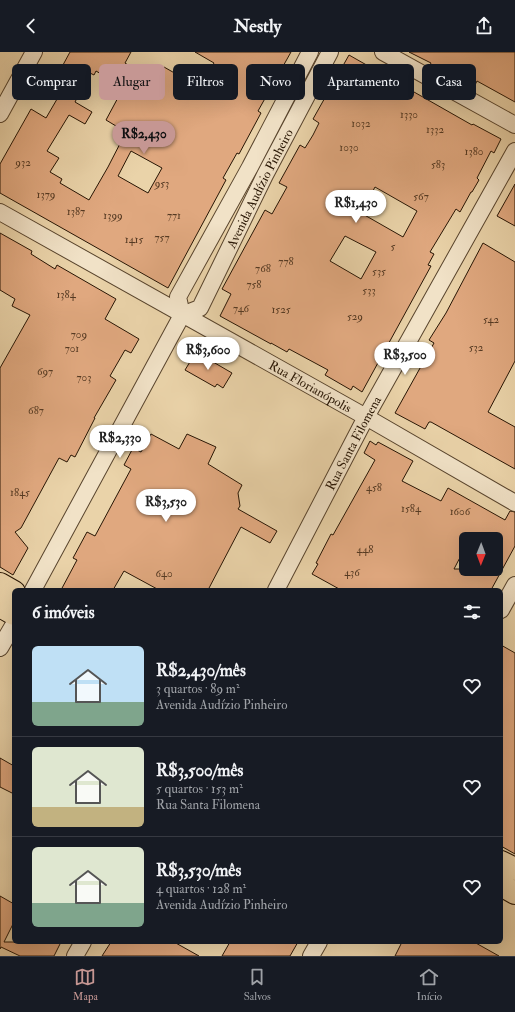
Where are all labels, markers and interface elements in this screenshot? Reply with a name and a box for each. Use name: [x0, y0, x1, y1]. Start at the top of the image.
icon: back: [20, 15, 42, 37]
text: Nestly: [234, 15, 281, 38]
icon: share: [473, 15, 495, 37]
chip: Comprar: [12, 64, 91, 100]
chip: Alugar: [99, 64, 165, 100]
chip: Filtros: [173, 64, 238, 100]
chip: Novo: [246, 64, 305, 100]
chip: Apartamento: [313, 64, 414, 100]
chip: Casa: [422, 64, 476, 100]
house number: 1330: [400, 108, 418, 121]
house number: 1032: [351, 117, 371, 130]
pin: R$2,430: [107, 121, 181, 155]
house number: 1332: [426, 123, 444, 136]
text: R$2,430: [121, 126, 167, 142]
street label: Avenida Audízio Pinheiro: [223, 126, 297, 252]
house number: 1030: [339, 141, 359, 154]
house number: 1380: [465, 145, 484, 158]
house number: 932: [14, 156, 31, 169]
house number: 583: [431, 158, 445, 171]
house number: 953: [154, 177, 169, 190]
house number: 1379: [37, 188, 55, 201]
pin: R$1,430: [319, 190, 393, 224]
house number: 567: [413, 190, 429, 203]
text: R$1,430: [334, 195, 378, 211]
house number: 1387: [67, 205, 85, 218]
house number: 1399: [103, 209, 123, 222]
house number: 771: [167, 209, 181, 222]
house number: 757: [155, 231, 169, 244]
house number: 1415: [125, 233, 143, 246]
house number: 5: [391, 240, 396, 253]
house number: 778: [278, 255, 294, 268]
house number: 768: [255, 262, 271, 275]
house number: 535: [372, 265, 386, 278]
house number: 758: [246, 278, 262, 291]
house number: 533: [362, 284, 376, 297]
house number: 1384: [56, 288, 77, 301]
house number: 746: [233, 302, 251, 315]
house number: 1525: [271, 303, 291, 316]
house number: 529: [347, 310, 363, 323]
house number: 542: [483, 313, 499, 326]
house number: 709: [71, 328, 87, 341]
pin: R$3,600: [171, 337, 245, 371]
house number: 532: [469, 341, 484, 354]
house number: 701: [65, 342, 79, 355]
text: R$3,600: [186, 342, 230, 358]
pin: R$3,500: [368, 342, 442, 376]
text: R$3,500: [383, 347, 427, 363]
street label: Rua Florianópolis: [266, 357, 355, 417]
house number: 697: [37, 365, 53, 378]
house number: 703: [77, 371, 91, 384]
street label: Rua Santa Filomena: [322, 393, 385, 493]
house number: 687: [28, 404, 44, 417]
pin: R$2,330: [83, 425, 157, 459]
text: R$2,330: [99, 430, 142, 446]
house number: 458: [366, 481, 382, 494]
house number: 1845: [10, 486, 30, 499]
pin: R$3,530: [129, 489, 203, 523]
text: R$3,530: [145, 494, 187, 510]
house number: 1584: [401, 502, 422, 515]
house number: 1606: [450, 505, 472, 518]
north arrow: [459, 532, 503, 576]
map controls: [459, 532, 503, 576]
house number: 448: [356, 543, 374, 556]
house number: 436: [344, 566, 361, 579]
house number: 640: [155, 567, 173, 580]
icon: filters: [461, 601, 483, 623]
text: 6 imóveis: [32, 602, 94, 623]
text: R$2,430/mês: [156, 660, 246, 681]
icon: home: [64, 662, 112, 710]
icon: heart: [461, 675, 483, 697]
text: 3 quartos · 89 m²: [156, 681, 240, 697]
text: Avenida Audízio Pinheiro: [156, 697, 287, 713]
text: R$3,500/mês: [156, 760, 243, 781]
icon: home: [64, 763, 112, 811]
icon: heart: [461, 776, 483, 798]
text: 5 quartos · 153 m²: [156, 781, 243, 797]
text: Rua Santa Filomena: [156, 797, 260, 813]
text: R$3,530/mês: [156, 860, 241, 881]
icon: home: [64, 863, 112, 911]
icon: heart: [461, 876, 483, 898]
text: 4 quartos · 128 m²: [156, 881, 246, 897]
text: Avenida Audízio Pinheiro: [156, 897, 287, 913]
tab: Mapa: [73, 966, 98, 1003]
tab: Salvos: [244, 966, 271, 1003]
tab: Início: [417, 966, 442, 1003]

